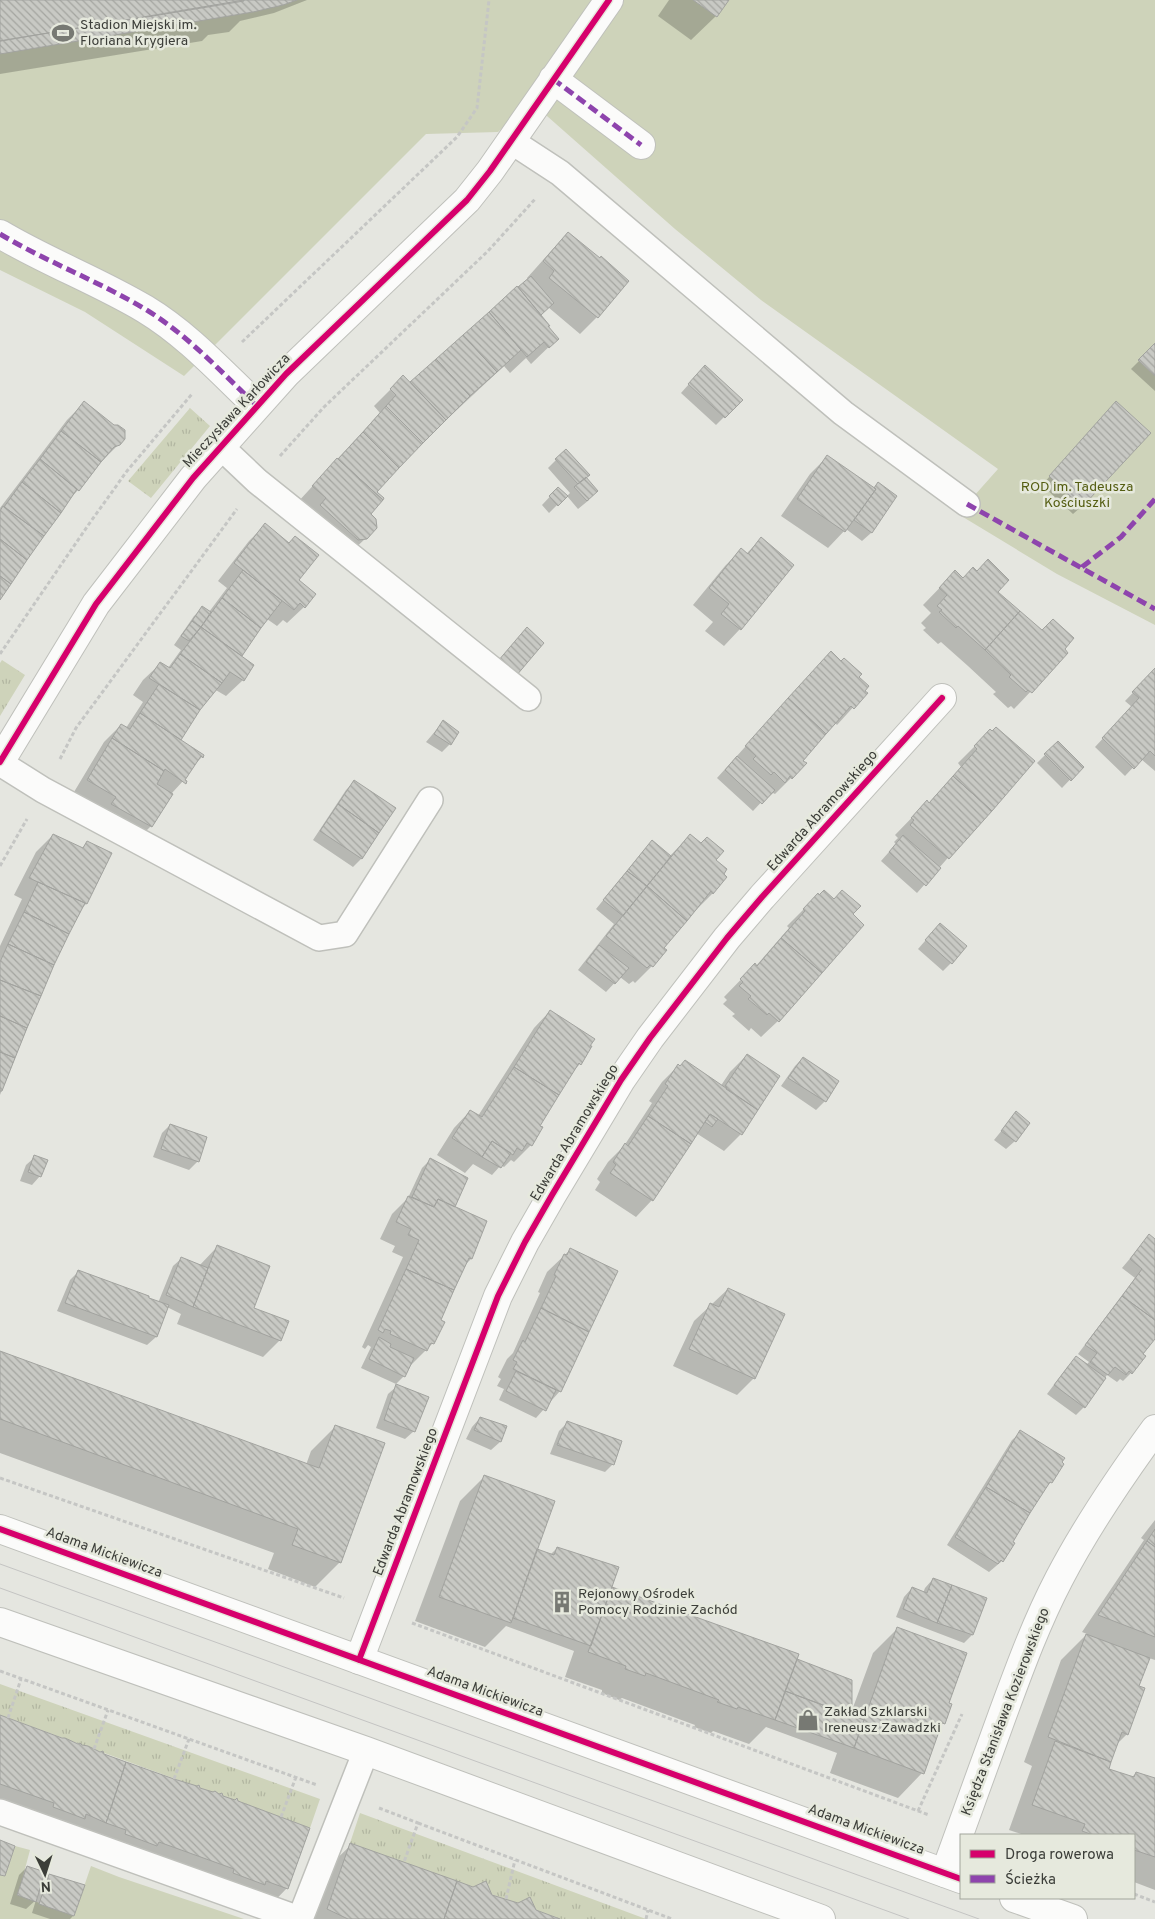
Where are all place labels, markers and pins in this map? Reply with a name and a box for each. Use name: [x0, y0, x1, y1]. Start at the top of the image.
place label: Stadion Miejski im. Floriana Krygiera: [80, 17, 197, 50]
sports icon: Stadion Miejski im. Floriana Krygiera: [50, 20, 76, 46]
place label: Rejonowy Ośrodek Pomocy Rodzinie Zachód: [578, 1586, 738, 1619]
building icon: Rejonowy Ośrodek Pomocy Rodzinie Zachód: [549, 1589, 575, 1615]
place label: Zakład Szklarski Ireneusz Zawadzki: [824, 1704, 941, 1737]
shop icon: Zakład Szklarski Ireneusz Zawadzki: [795, 1707, 821, 1733]

